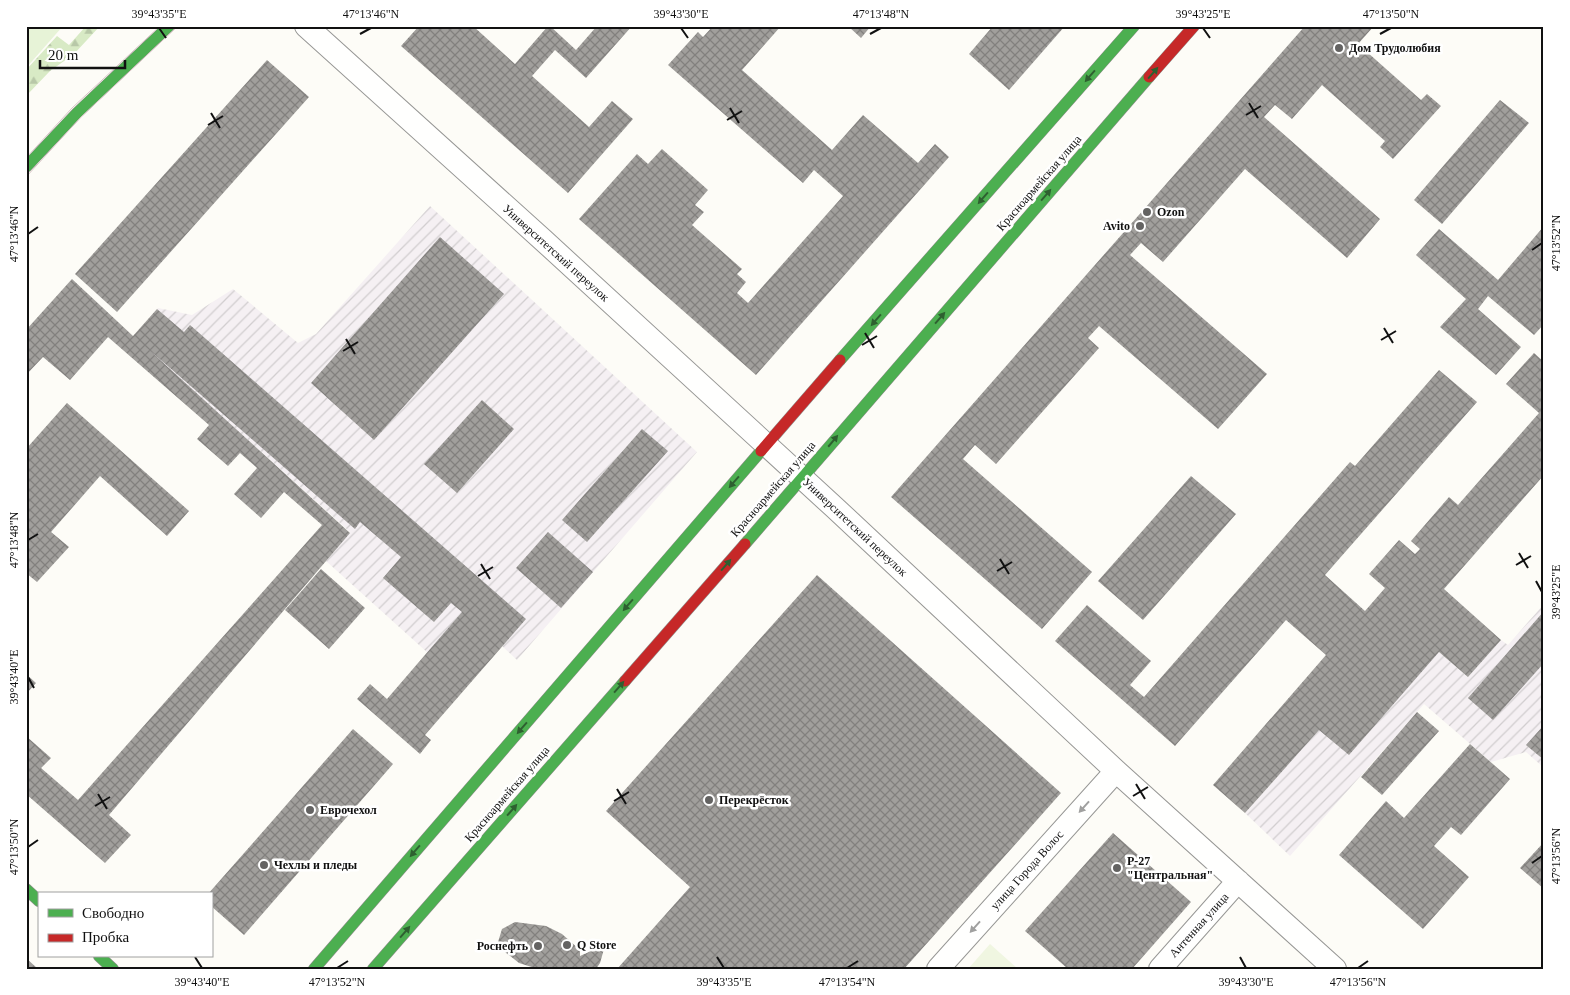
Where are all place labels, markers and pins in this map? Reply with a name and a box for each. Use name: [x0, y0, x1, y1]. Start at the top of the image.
place label: Дом Трудолюбия: [1349, 41, 1441, 55]
marker: Дом Трудолюбия: [1333, 42, 1345, 54]
place label: Ozon: [1157, 205, 1185, 219]
marker: Ozon: [1141, 206, 1153, 218]
place label: Avito: [1103, 219, 1130, 233]
marker: Avito: [1134, 220, 1146, 232]
place label: Перекрёсток: [719, 793, 789, 807]
marker: Перекрёсток: [703, 794, 715, 806]
place label: Еврочехол: [320, 803, 377, 817]
marker: Еврочехол: [304, 804, 316, 816]
place label: Р-27 "Центральная": [1127, 854, 1213, 882]
place label: Чехлы и пледы: [274, 858, 358, 872]
marker: Чехлы и пледы: [258, 859, 270, 871]
marker: Р-27 "Центральная": [1111, 862, 1123, 874]
place label: Q Store: [577, 938, 617, 952]
place label: Роснефть: [477, 939, 529, 953]
marker: Q Store: [561, 939, 573, 951]
marker: Роснефть: [532, 940, 544, 952]

